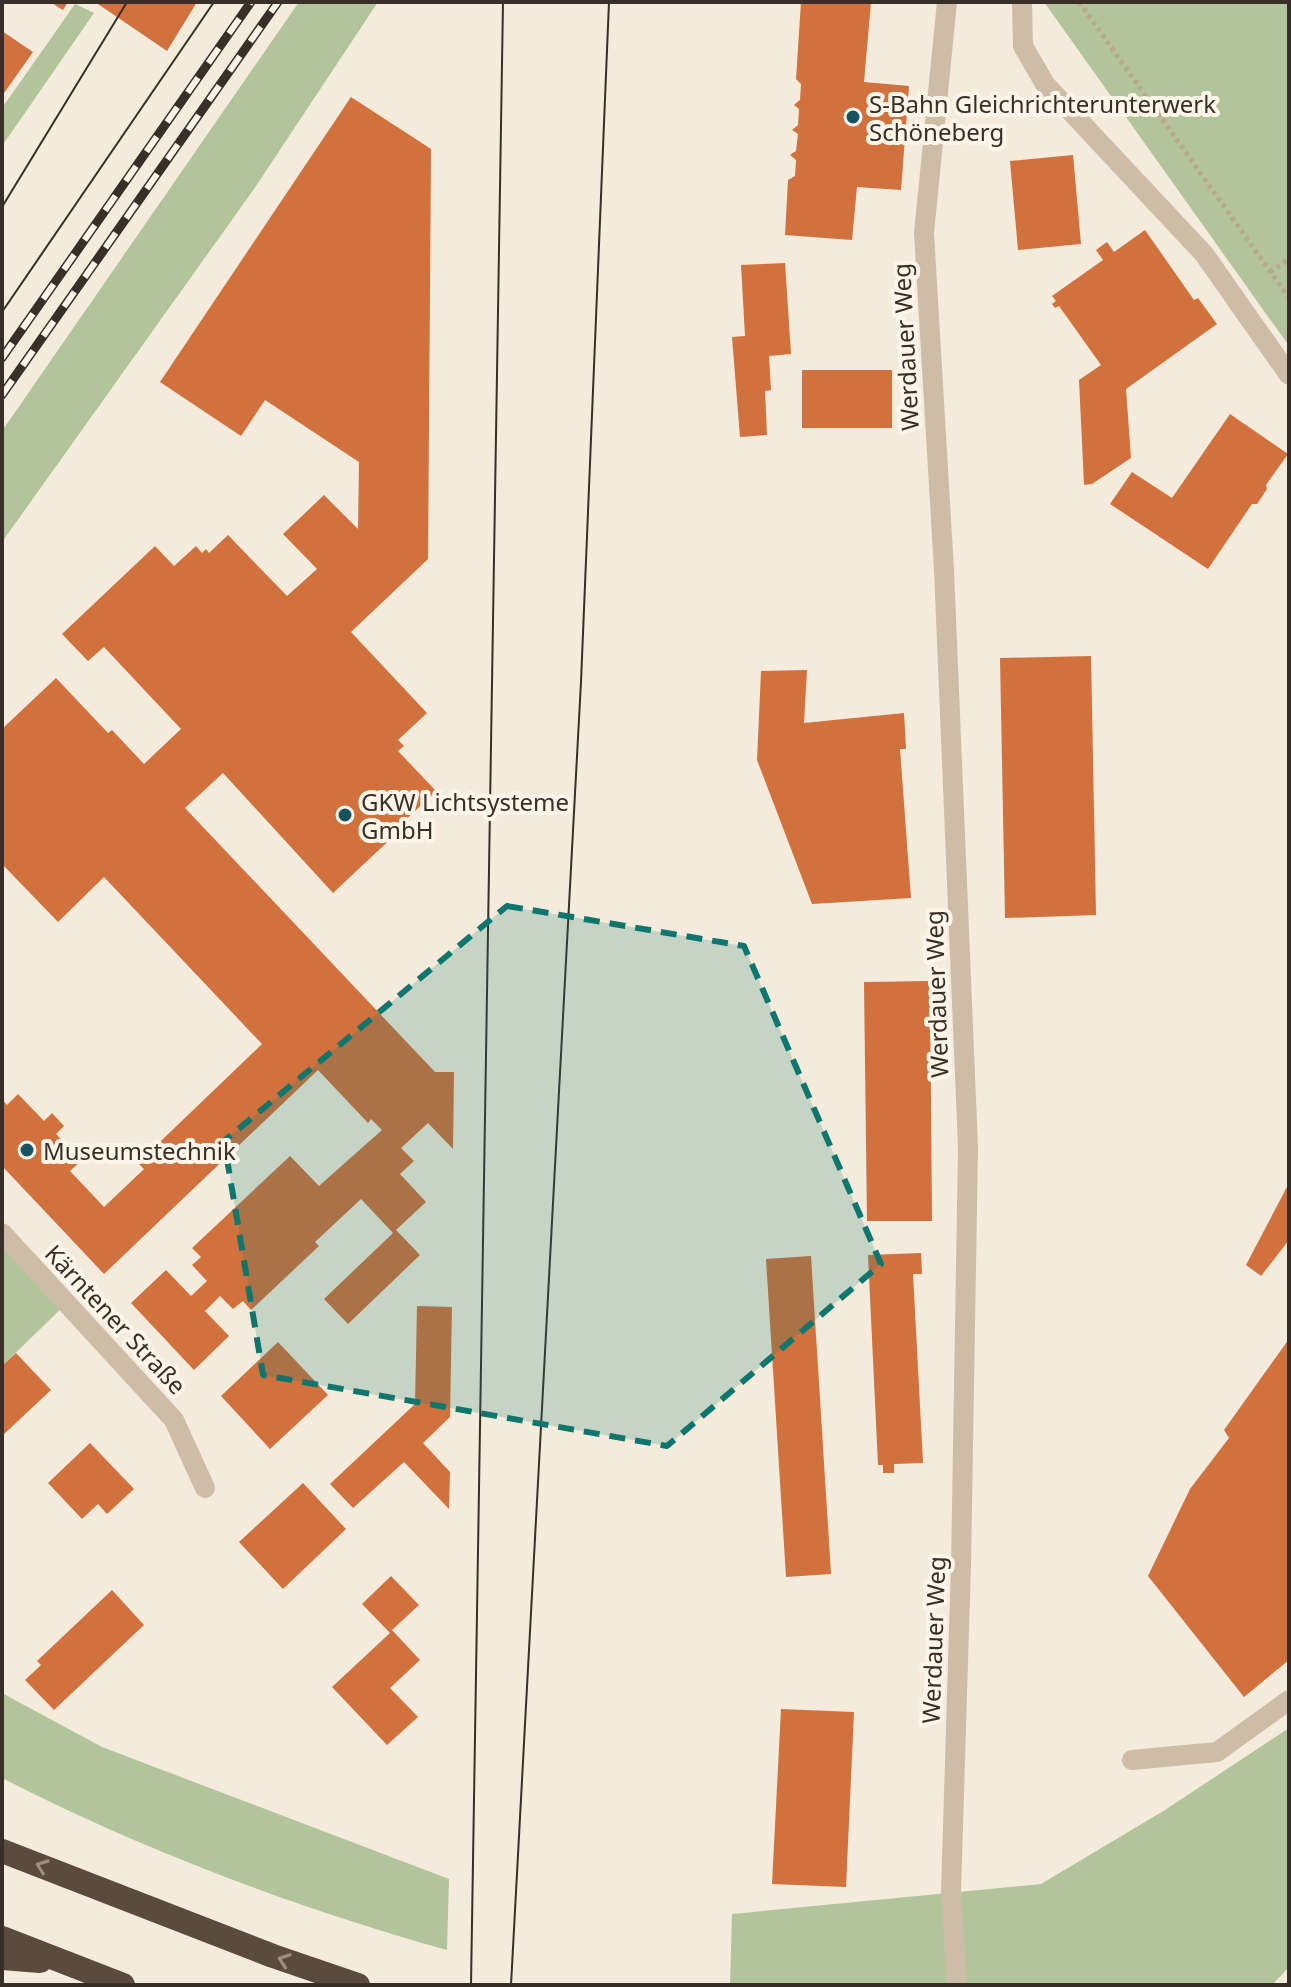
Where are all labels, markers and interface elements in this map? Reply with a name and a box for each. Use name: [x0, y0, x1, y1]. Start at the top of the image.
place label: S-Bahn Gleichrichterunterwerk Schöneberg: [869, 87, 1216, 148]
marker: S-Bahn Gleichrichterunterwerk Schöneberg: [844, 108, 862, 126]
street label: Werdauer Weg: [884, 262, 926, 432]
place label: GKW Lichtsysteme GmbH: [361, 785, 569, 846]
marker: GKW Lichtsysteme GmbH: [336, 806, 354, 824]
street label: Werdauer Weg: [917, 910, 955, 1078]
place label: Museumstechnik: [43, 1134, 236, 1167]
marker: Museumstechnik: [18, 1141, 36, 1159]
street label: Kärntener Straße: [38, 1237, 194, 1401]
street label: Werdauer Weg: [914, 1556, 952, 1724]
one-way arrow: [36, 1859, 50, 1876]
one-way arrow: [278, 1954, 292, 1970]

